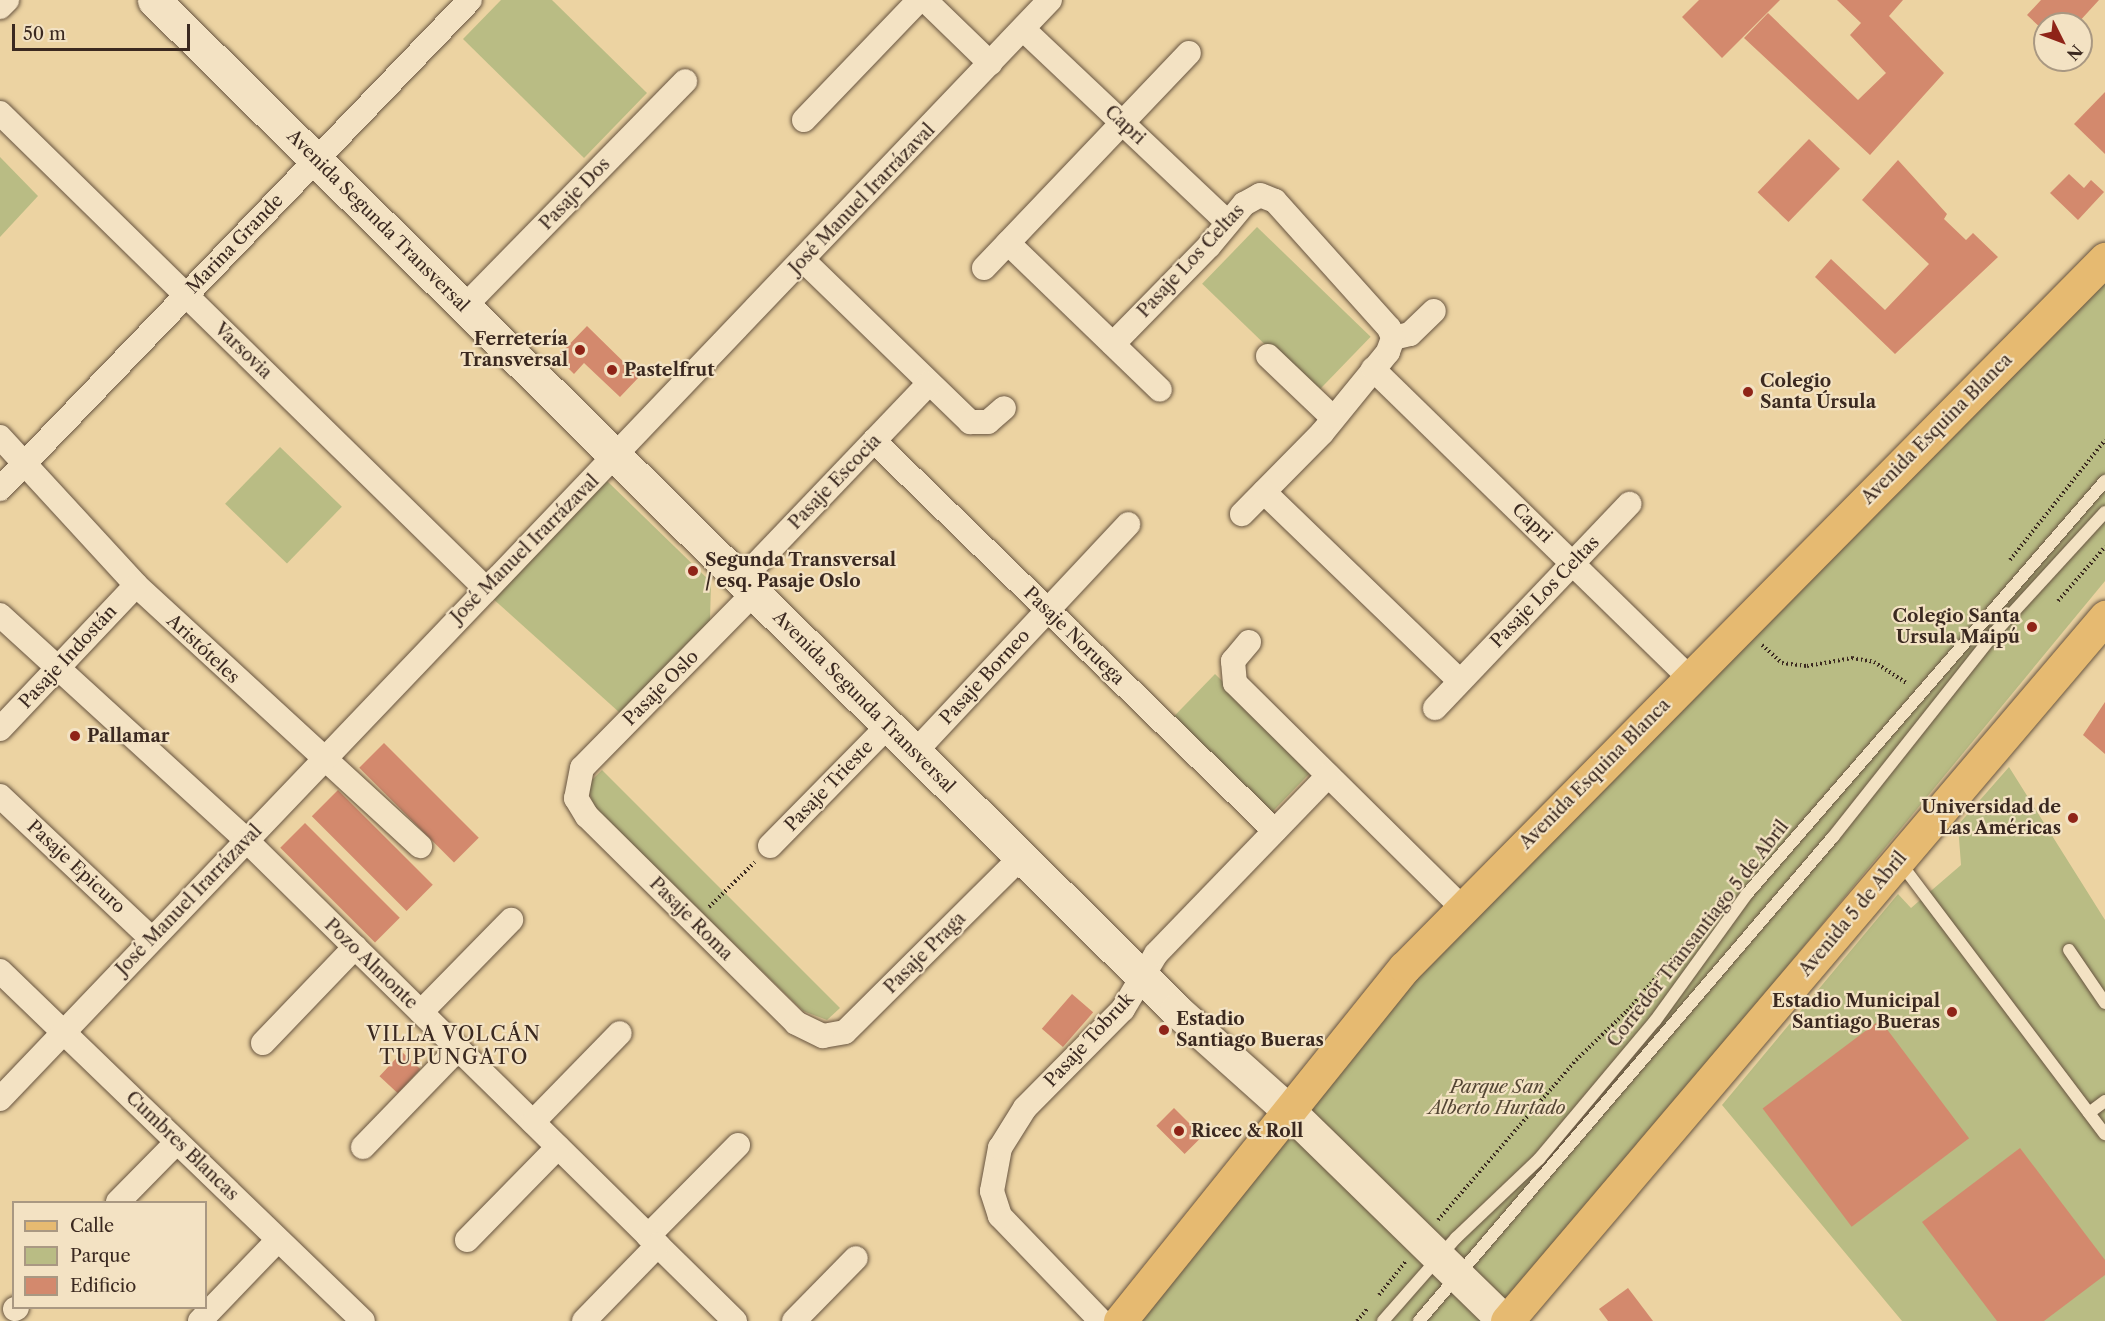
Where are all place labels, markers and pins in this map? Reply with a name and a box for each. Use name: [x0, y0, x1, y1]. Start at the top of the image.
place label: Ferretería Transversal: [460, 329, 568, 372]
marker: Ferretería Transversal: [573, 343, 587, 357]
place label: Pastelfrut: [624, 359, 714, 381]
marker: Pastelfrut: [605, 363, 619, 377]
place label: Colegio Santa Úrsula: [1760, 371, 1876, 413]
marker: Colegio Santa Úrsula: [1741, 385, 1755, 399]
place label: Segunda Transversal / esq. Pasaje Oslo: [705, 550, 897, 592]
marker: Segunda Transversal / esq. Pasaje Oslo: [686, 564, 700, 578]
place label: Colegio Santa Ursula Maipú: [1892, 606, 2020, 648]
marker: Colegio Santa Ursula Maipú: [2025, 620, 2039, 634]
place label: Pallamar: [87, 725, 170, 747]
marker: Pallamar: [68, 729, 82, 743]
place label: Universidad de Las Américas: [1922, 797, 2061, 840]
marker: Universidad de Las Américas: [2066, 811, 2080, 825]
place label: Estadio Municipal Santiago Bueras: [1772, 991, 1940, 1034]
marker: Estadio Municipal Santiago Bueras: [1945, 1005, 1959, 1019]
place label: Estadio Santiago Bueras: [1176, 1009, 1324, 1052]
marker: Estadio Santiago Bueras: [1157, 1023, 1171, 1037]
place label: Ricec & Roll: [1191, 1120, 1303, 1142]
marker: Ricec & Roll: [1172, 1124, 1186, 1138]

